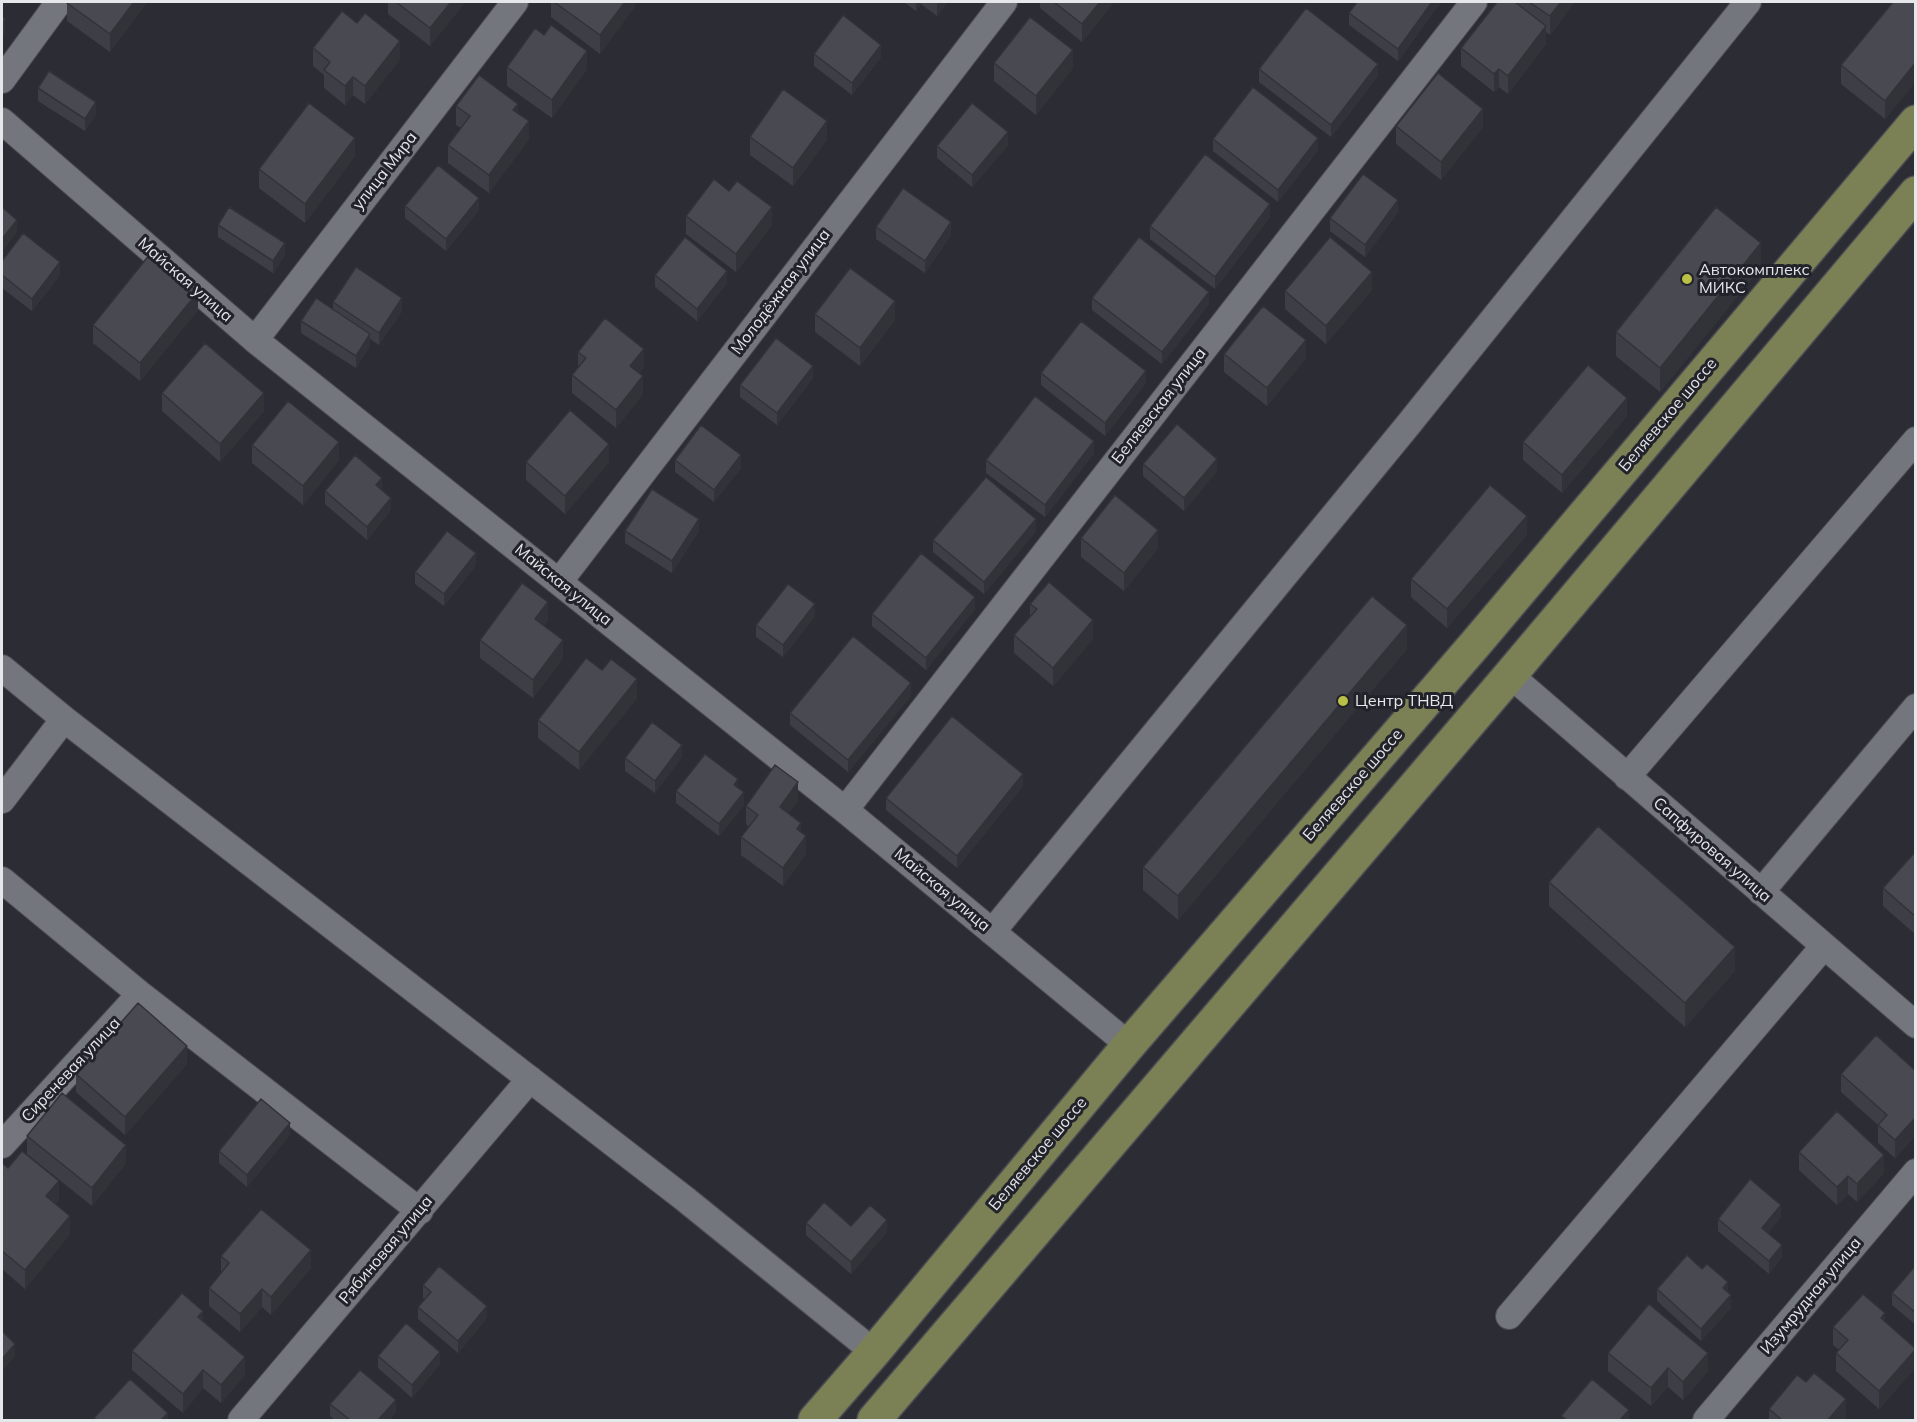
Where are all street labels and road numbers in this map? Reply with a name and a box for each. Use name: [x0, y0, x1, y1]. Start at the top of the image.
street label: улица Мира: [349, 128, 421, 214]
street label: Молодёжная улица: [728, 226, 834, 358]
street label: Майская улица: [134, 234, 236, 326]
street label: Беляевская улица: [1108, 344, 1210, 468]
street label: Беляевское шоссе: [1615, 354, 1721, 476]
street label: Майская улица: [511, 540, 615, 630]
street label: Беляевское шоссе: [1299, 725, 1407, 845]
street label: Сапфировая улица: [1649, 794, 1775, 906]
street label: Майская улица: [890, 844, 994, 936]
street label: Сиреневая улица: [18, 1014, 124, 1126]
street label: Беляевское шоссе: [985, 1093, 1091, 1215]
street label: Рябиновая улица: [335, 1192, 437, 1308]
street label: Изумрудная улица: [1757, 1234, 1865, 1358]

